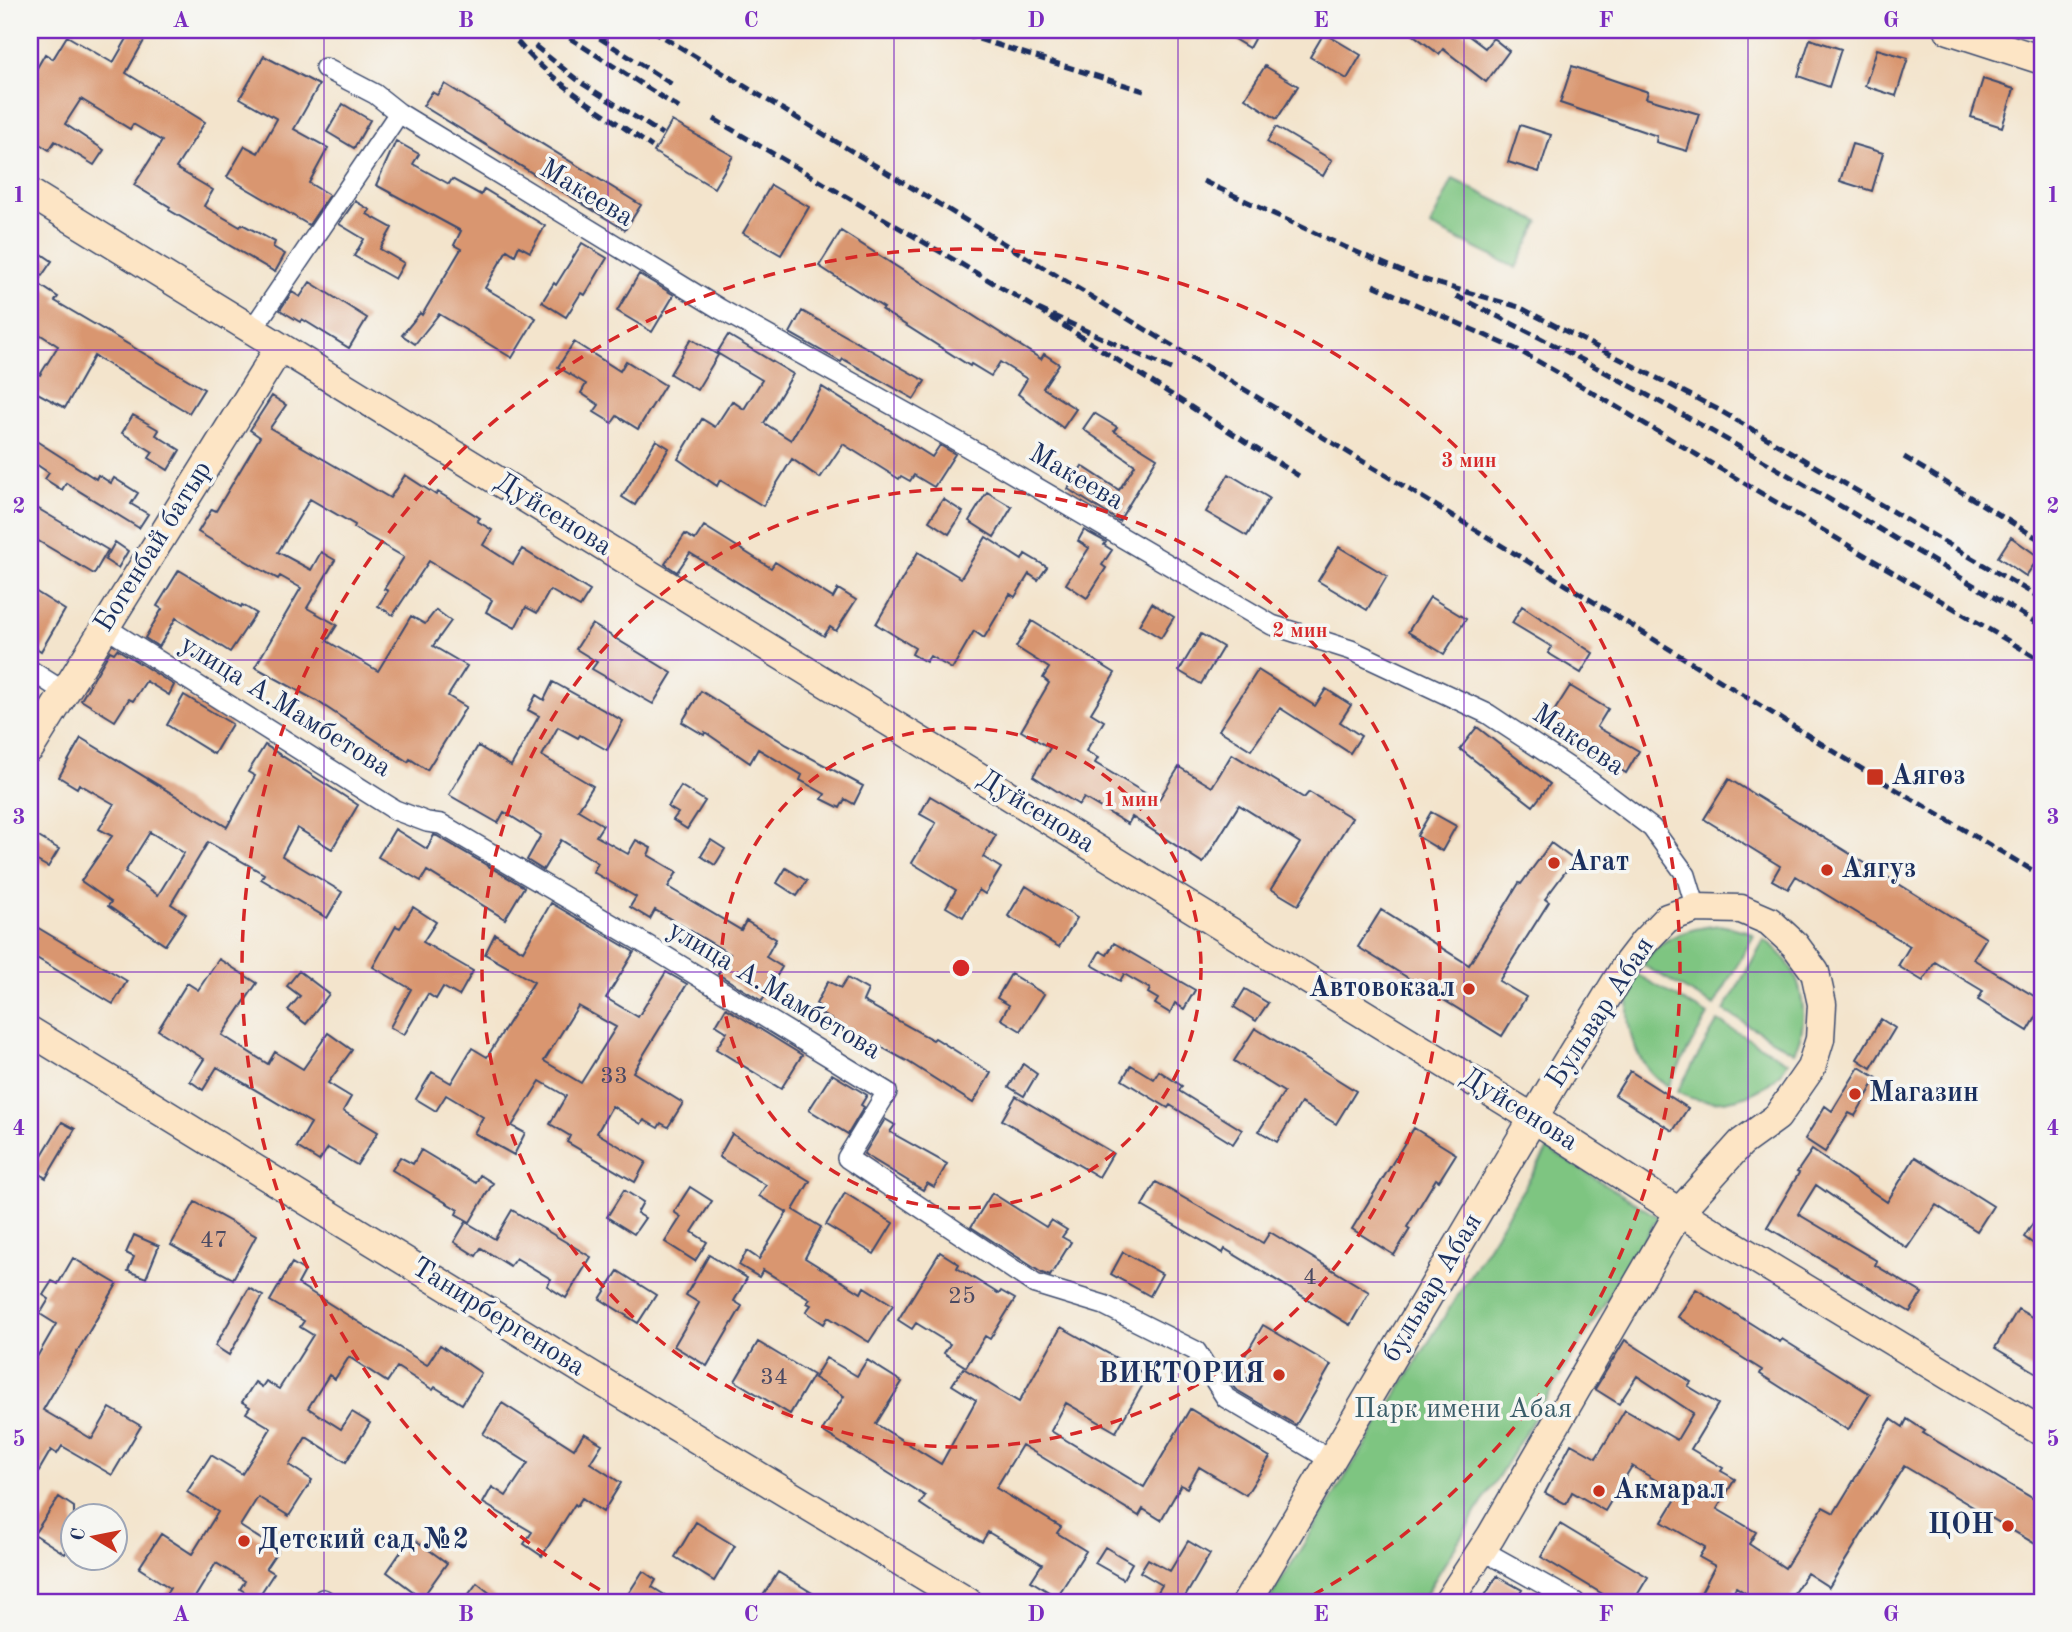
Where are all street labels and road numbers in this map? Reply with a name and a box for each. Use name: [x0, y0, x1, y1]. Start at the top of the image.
street label: Макеева: [534, 155, 638, 233]
street label: Макеева: [1024, 440, 1128, 516]
street label: Богенбай батыр: [90, 457, 218, 637]
street label: Дуйсенова: [490, 468, 617, 562]
street label: улица А.Мамбетова: [174, 631, 396, 783]
street label: Макеева: [1527, 700, 1629, 782]
street label: Дуйсенова: [973, 765, 1100, 859]
street label: улица А.Мамбетова: [663, 916, 886, 1066]
street label: Бульвар Абая: [1542, 933, 1660, 1093]
street label: Дуйсенова: [1456, 1063, 1583, 1157]
street label: бульвар Абая: [1378, 1209, 1488, 1367]
street label: Танирбергенова: [406, 1253, 590, 1383]

